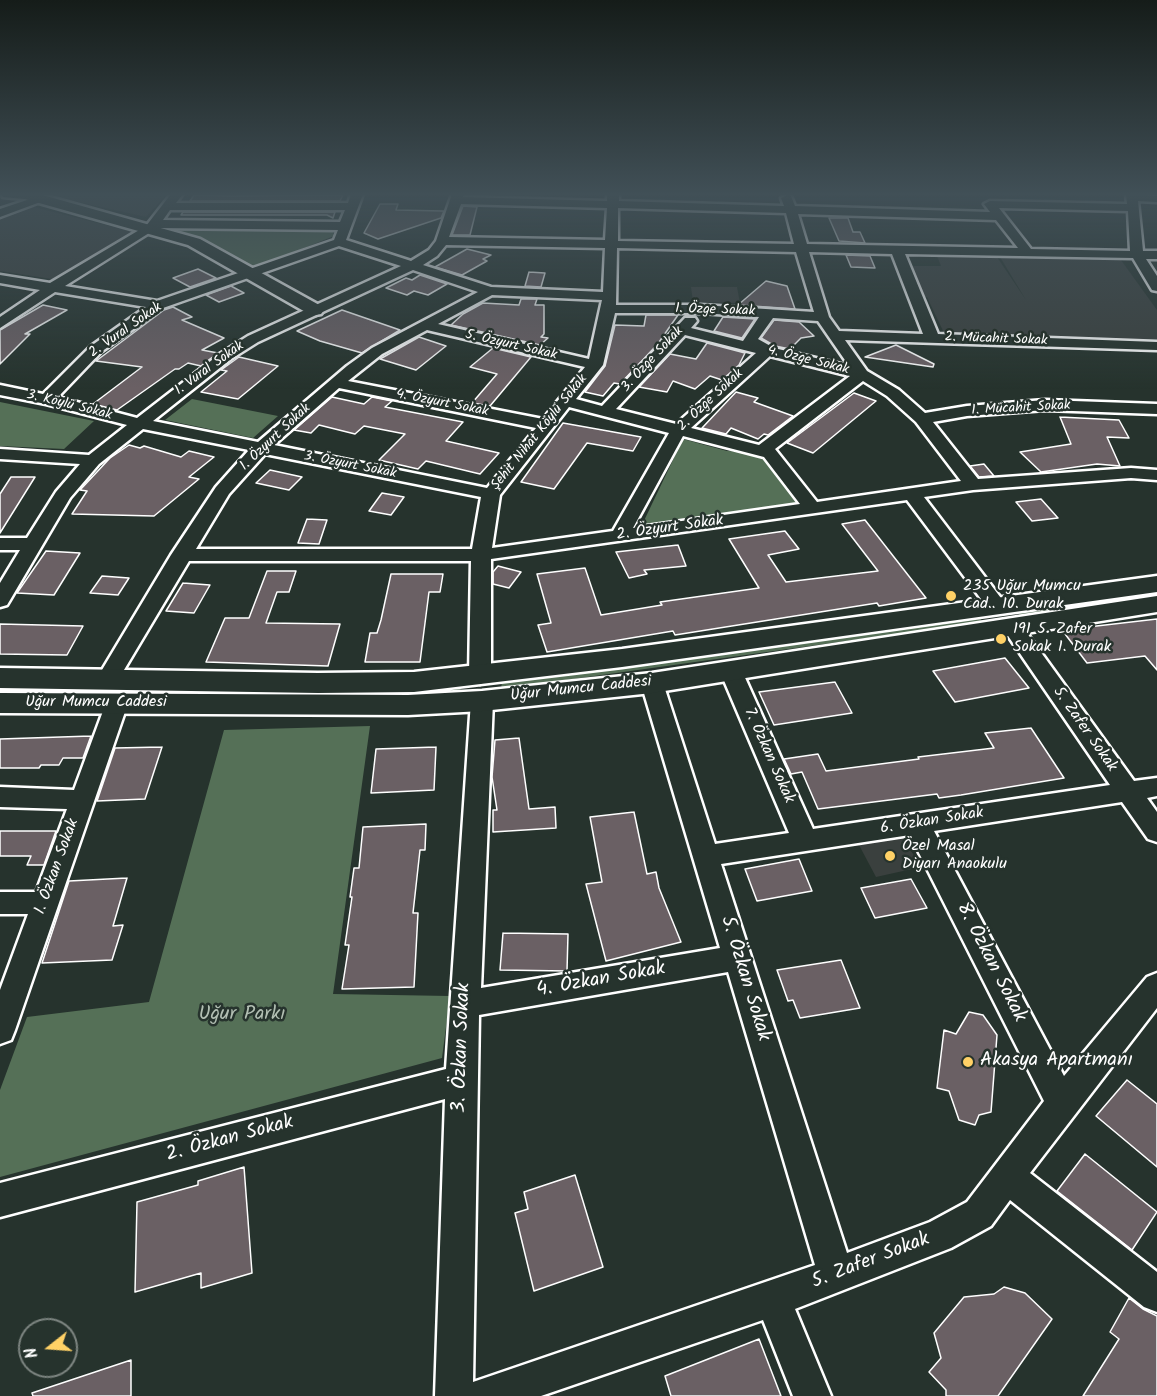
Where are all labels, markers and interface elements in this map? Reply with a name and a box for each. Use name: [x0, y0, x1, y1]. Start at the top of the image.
street label: 2. Vural Sokak: [86, 300, 166, 362]
street label: 1. Özge Sokak: [675, 301, 755, 321]
street label: 3. Özge Sokak: [618, 324, 688, 396]
street label: 5. Özyurt Sokak: [463, 327, 559, 365]
street label: 2. Mücahit Sokak: [944, 330, 1048, 350]
street label: 1. Vural Sokak: [172, 338, 248, 400]
street label: 4. Özge Sokak: [765, 343, 851, 379]
street label: 2. Özge Sokak: [675, 366, 747, 436]
street label: Şehit Nihat Köylü Sokak: [488, 372, 592, 494]
street label: 3. Köylü Sokak: [25, 387, 113, 425]
street label: 4. Özyurt Sokak: [394, 387, 490, 421]
street label: 1. Mücahit Sokak: [971, 398, 1071, 420]
street label: 1. Özyurt Sokak: [237, 401, 315, 475]
street label: 3. Özyurt Sokak: [302, 449, 398, 483]
street label: 2. Özyurt Sokak: [615, 512, 725, 546]
place label: 235 Uğur Mumcu Cad.. 10. Durak: [963, 577, 1081, 615]
marker: 235 Uğur Mumcu Cad.. 10. Durak: [944, 589, 958, 603]
place label: 191 5. Zafer Sokak 1. Durak: [1013, 620, 1111, 658]
marker: 191 5. Zafer Sokak 1. Durak: [994, 632, 1008, 646]
street label: Uğur Mumcu Caddesi: [510, 673, 652, 707]
street label: 5. Zafer Sokak: [1048, 684, 1120, 776]
street label: Uğur Mumcu Caddesi: [25, 693, 167, 713]
street label: 7. Özkan Sokak: [738, 705, 798, 807]
street label: 6. Özkan Sokak: [879, 804, 985, 840]
street label: 1. Özkan Sokak: [32, 817, 84, 917]
place label: Özel Masal Diyarı Anaokulu: [902, 837, 1007, 875]
marker: Özel Masal Diyarı Anaokulu: [883, 849, 897, 863]
street label: 8. Özkan Sokak: [950, 899, 1030, 1027]
street label: 5. Özkan Sokak: [714, 913, 774, 1045]
street label: 4. Özkan Sokak: [535, 958, 667, 1004]
street label: 3. Özkan Sokak: [449, 982, 477, 1114]
park label: Uğur Parkı: [198, 1004, 286, 1028]
place label: Akasya Apartmanı: [980, 1050, 1133, 1074]
marker: Akasya Apartmanı: [961, 1055, 975, 1069]
street label: 2. Özkan Sokak: [164, 1111, 296, 1169]
street label: 5. Zafer Sokak: [809, 1229, 933, 1295]
north arrow: [18, 1318, 78, 1378]
text: N: [19, 1344, 46, 1361]

